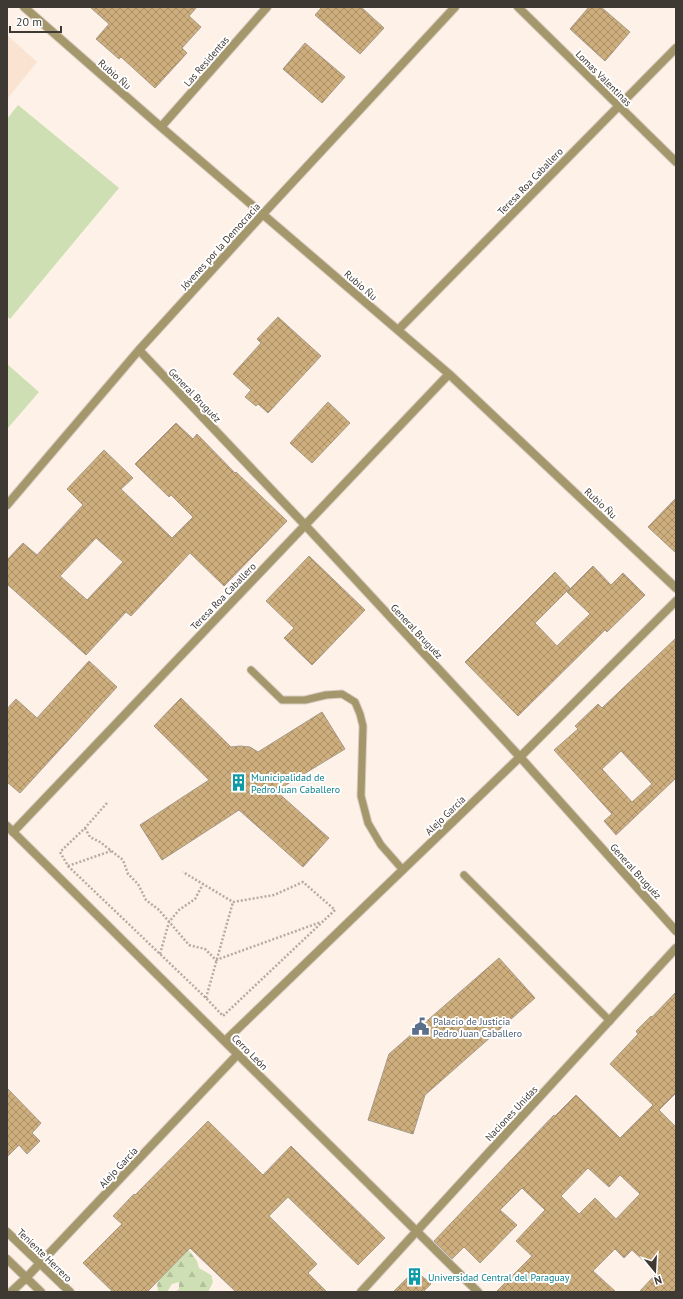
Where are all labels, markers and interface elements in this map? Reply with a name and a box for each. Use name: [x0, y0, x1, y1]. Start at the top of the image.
scale bar: [10, 8, 61, 34]
text: 20 m: [16, 14, 42, 29]
street label: Las Residentas: [181, 33, 232, 89]
street label: Lomas Valentinas: [573, 48, 634, 109]
street label: Rubio Ñu: [96, 57, 134, 92]
street label: Teresa Roa Caballero: [495, 145, 566, 218]
street label: Jóvenes por la Democracia: [177, 200, 263, 293]
street label: Rubio Ñu: [342, 268, 380, 303]
street label: General Bruguéz: [165, 365, 224, 425]
street label: Rubio Ñu: [582, 485, 620, 522]
street label: Teresa Roa Caballero: [188, 560, 259, 633]
street label: General Bruguéz: [388, 601, 445, 662]
place label: Municipalidad de Pedro Juan Caballero: [251, 771, 340, 796]
building icon: Municipalidad de Pedro Juan Caballero: [228, 773, 248, 793]
street label: Alejo García: [422, 793, 468, 838]
street label: General Bruguéz: [607, 841, 664, 902]
place label: Palacio de Justicia Pedro Juan Caballero: [433, 1015, 522, 1040]
public building icon: Palacio de Justicia Pedro Juan Caballero: [410, 1017, 430, 1037]
street label: Cerro León: [229, 1032, 270, 1073]
street label: Naciones Unidas: [482, 1083, 540, 1144]
street label: Alejo García: [96, 1144, 141, 1190]
street label: Teniente Herrero: [14, 1226, 75, 1285]
north arrow: [635, 1251, 675, 1291]
building icon: Universidad Central del Paraguay: [405, 1267, 425, 1287]
place label: Universidad Central del Paraguay: [428, 1271, 570, 1284]
text: N: [652, 1273, 664, 1288]

